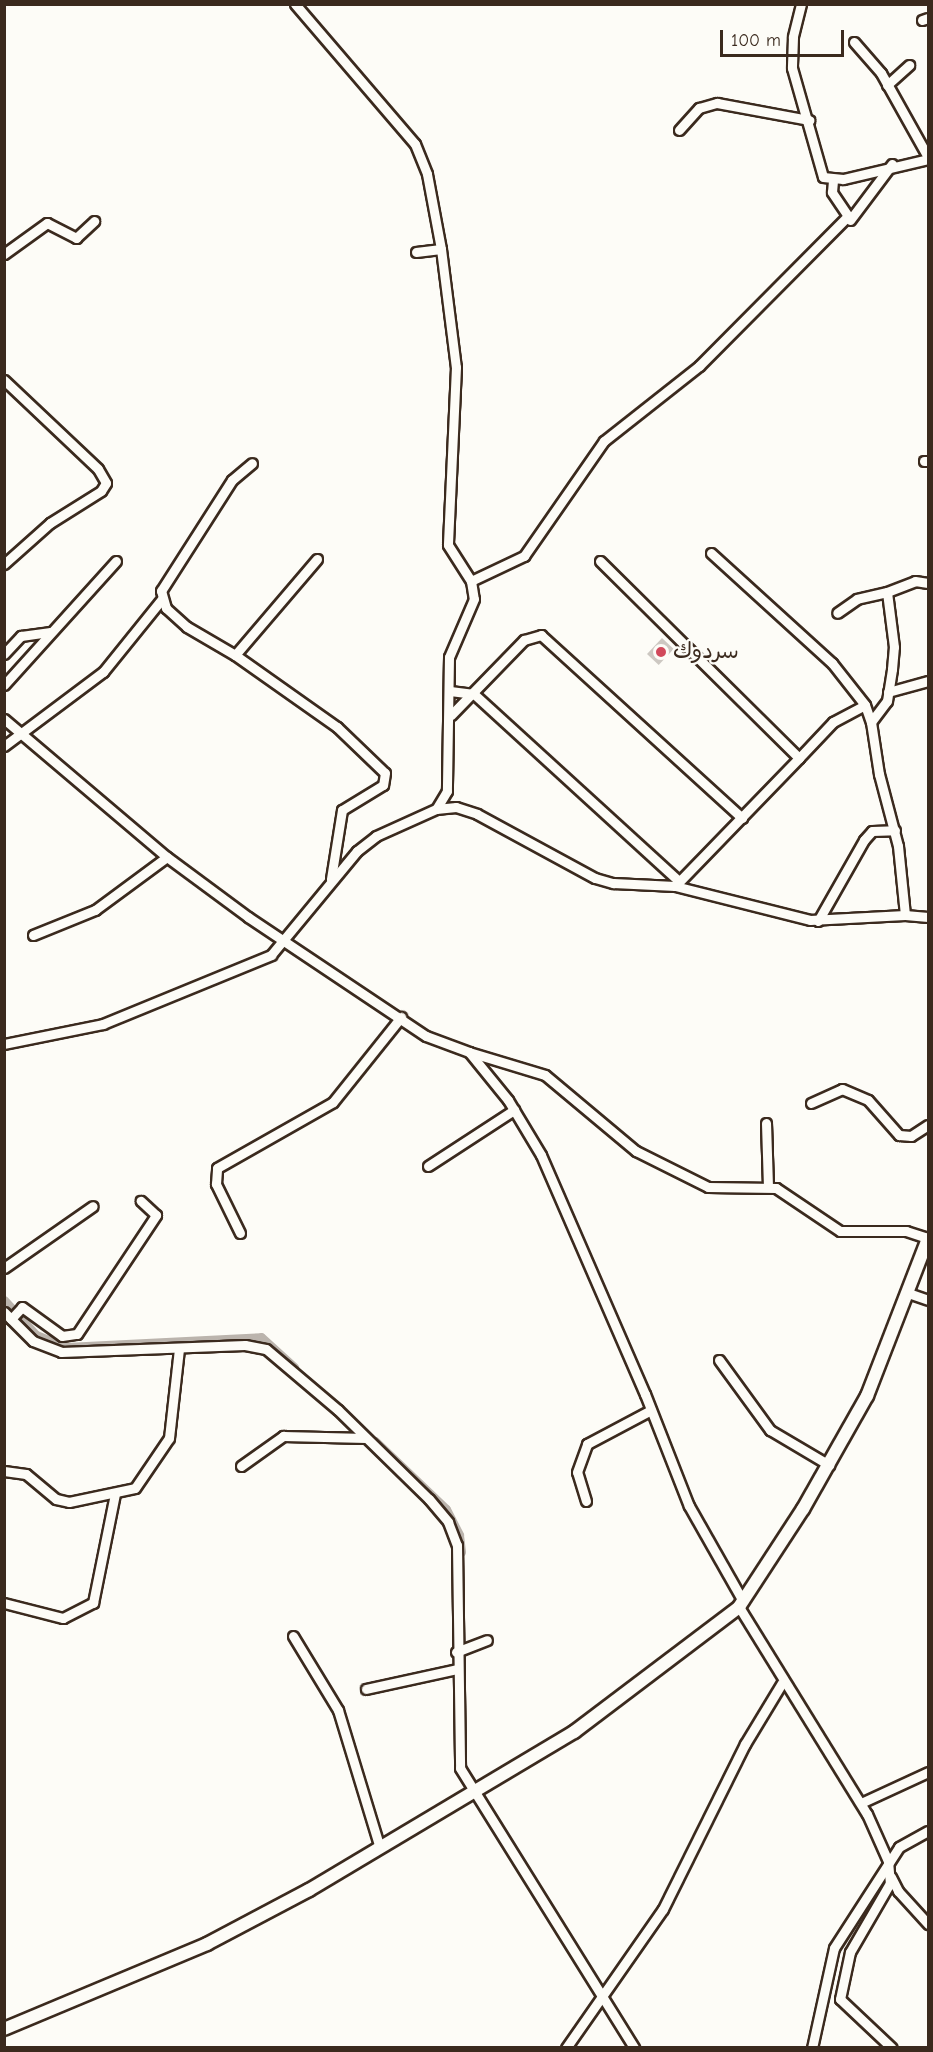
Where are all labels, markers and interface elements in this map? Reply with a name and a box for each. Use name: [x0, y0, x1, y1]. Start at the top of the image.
scale bar: [723, 18, 848, 56]
text: 100 m: [731, 30, 781, 51]
place label: سردوك: [673, 639, 739, 665]
marker: سردوك: [654, 645, 668, 659]

